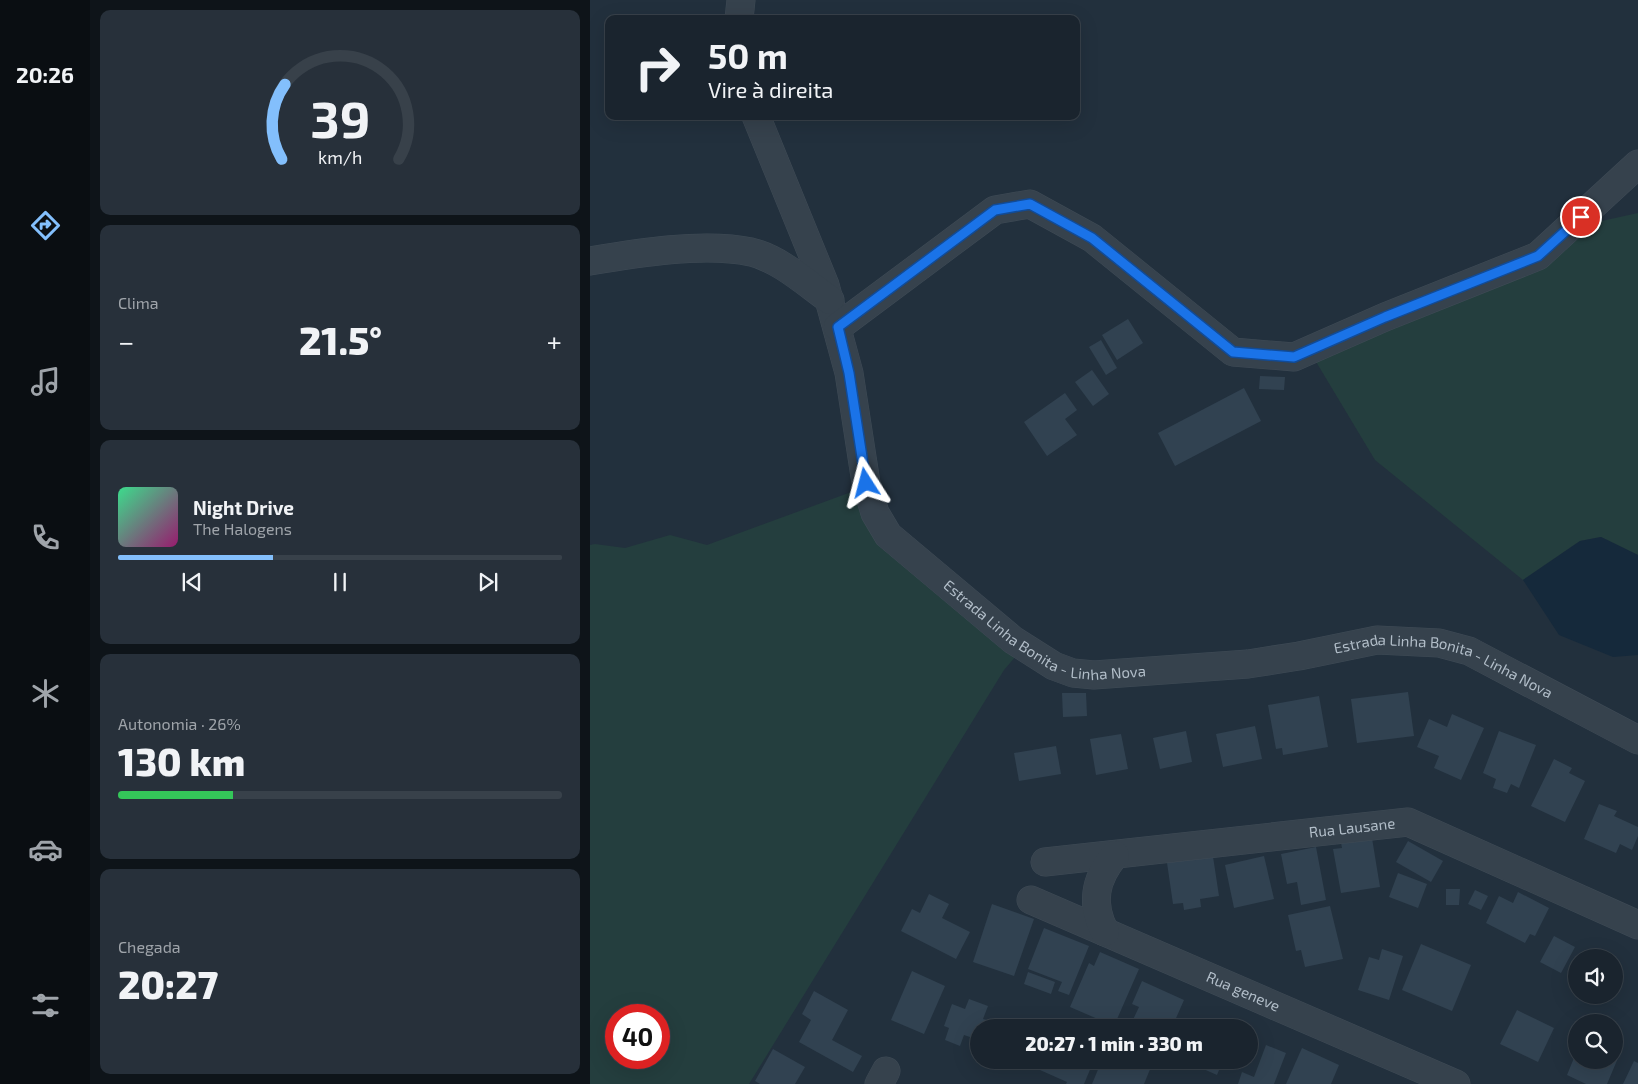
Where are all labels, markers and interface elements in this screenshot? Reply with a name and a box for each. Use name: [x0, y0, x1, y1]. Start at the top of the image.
text: 50 m: [708, 34, 788, 76]
icon: right: [625, 35, 690, 100]
text: 20:26: [16, 61, 74, 87]
text: Vire à direita: [708, 76, 833, 102]
text: 39: [310, 86, 370, 148]
text: km/h: [318, 146, 362, 168]
pin: [1560, 196, 1602, 238]
icon: arrive: [1567, 203, 1595, 231]
icon: directions: [28, 208, 63, 243]
text: Clima: [118, 293, 159, 312]
text: 21.5°: [299, 317, 382, 363]
text: −: [118, 324, 134, 358]
text: +: [547, 324, 562, 358]
icon: music: [28, 364, 63, 399]
position arrow: [839, 456, 891, 508]
text: Night Drive: [193, 496, 294, 519]
text: The Halogens: [193, 519, 292, 538]
icon: phone: [28, 520, 63, 555]
icon: previous: [178, 568, 206, 596]
icon: pause: [326, 568, 354, 596]
icon: next: [474, 568, 502, 596]
street label: Estrada Linha Bonita - Linha Nova: [940, 576, 1146, 683]
street label: Estrada Linha Bonita - Linha Nova: [1332, 630, 1556, 702]
icon: climate: [28, 676, 63, 711]
text: Autonomia · 26%: [118, 714, 241, 733]
text: 130 km: [118, 738, 245, 784]
street label: Rua Lausane: [1308, 813, 1396, 841]
icon: car: [28, 832, 63, 867]
text: Chegada: [118, 937, 181, 956]
map controls: [1568, 949, 1623, 1069]
button: sound: [1568, 949, 1623, 1004]
text: 20:27: [118, 961, 218, 1007]
street label: Rua geneve: [1204, 967, 1283, 1015]
icon: filters: [28, 988, 63, 1023]
speed limit sign: 40: [605, 1004, 670, 1069]
button: search: [1568, 1014, 1623, 1069]
text: 20:27 · 1 min · 330 m: [1025, 1032, 1203, 1055]

